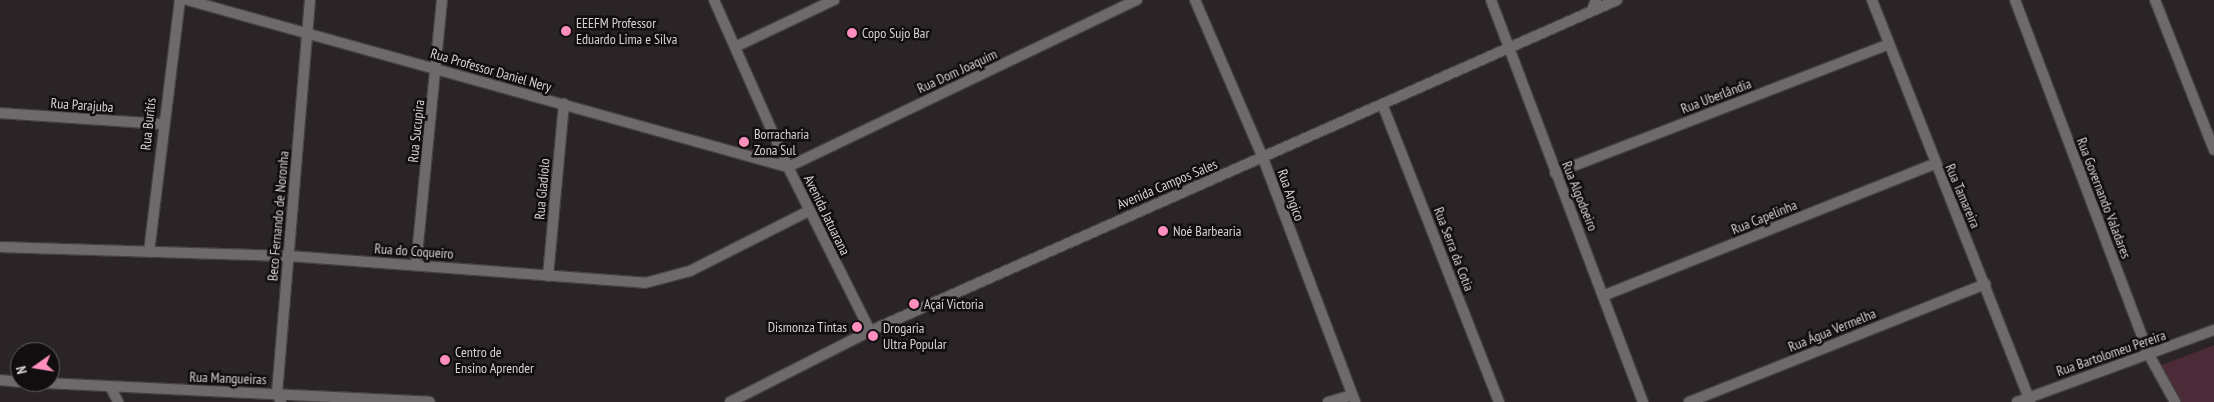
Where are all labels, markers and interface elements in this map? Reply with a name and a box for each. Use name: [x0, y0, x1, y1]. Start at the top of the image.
place label: EEEFM Professor Eduardo Lima e Silva: [576, 15, 677, 48]
marker: EEEFM Professor Eduardo Lima e Silva: [560, 25, 572, 37]
place label: Copo Sujo Bar: [862, 25, 929, 41]
marker: Copo Sujo Bar: [846, 27, 858, 39]
street label: Rua Professor Daniel Nery: [429, 45, 553, 95]
street label: Rua Dom Joaquim: [914, 45, 1000, 97]
street label: Rua Uberlândia: [1678, 75, 1754, 117]
street label: Rua Parajuba: [50, 94, 114, 116]
street label: Rua Buritís: [137, 97, 159, 151]
street label: Rua Sucupira: [404, 99, 428, 163]
place label: Borracharia Zona Sul: [754, 126, 809, 158]
street label: Rua Governando Valadares: [2073, 135, 2135, 261]
marker: Borracharia Zona Sul: [738, 136, 750, 148]
street label: Beco Fernando de Noronha: [264, 150, 292, 282]
street label: Avenida Campos Sales: [1114, 155, 1220, 213]
street label: Rua Gladíolo: [531, 158, 553, 220]
street label: Rua Algodoeiro: [1558, 158, 1602, 234]
street label: Rua Tamareira: [1942, 161, 1984, 231]
street label: Rua Angico: [1274, 167, 1308, 223]
street label: Avenida Jatuarana: [800, 172, 854, 258]
street label: Rua Capelinha: [1729, 196, 1799, 238]
street label: Rua Serra da Cotia: [1430, 205, 1478, 293]
place label: Noé Barbearia: [1173, 223, 1241, 239]
marker: Noé Barbearia: [1157, 225, 1169, 237]
street label: Rua do Coqueiro: [374, 240, 454, 262]
place label: Açaí Victoria: [924, 296, 984, 312]
marker: Açaí Victoria: [908, 298, 920, 310]
street label: Rua Água Vermelha: [1785, 305, 1879, 355]
place label: Dismonza Tintas: [767, 319, 847, 335]
place label: Drogaria Ultra Popular: [883, 320, 947, 352]
marker: Dismonza Tintas: [851, 321, 863, 333]
street label: Rua Bartolomeu Pereira: [2054, 326, 2168, 380]
marker: Drogaria Ultra Popular: [867, 330, 879, 342]
north arrow: [10, 342, 60, 392]
place label: Centro de Ensino Aprender: [455, 344, 534, 377]
marker: Centro de Ensino Aprender: [439, 354, 451, 366]
text: N: [12, 364, 31, 376]
street label: Rua Mangueiras: [189, 368, 267, 388]

